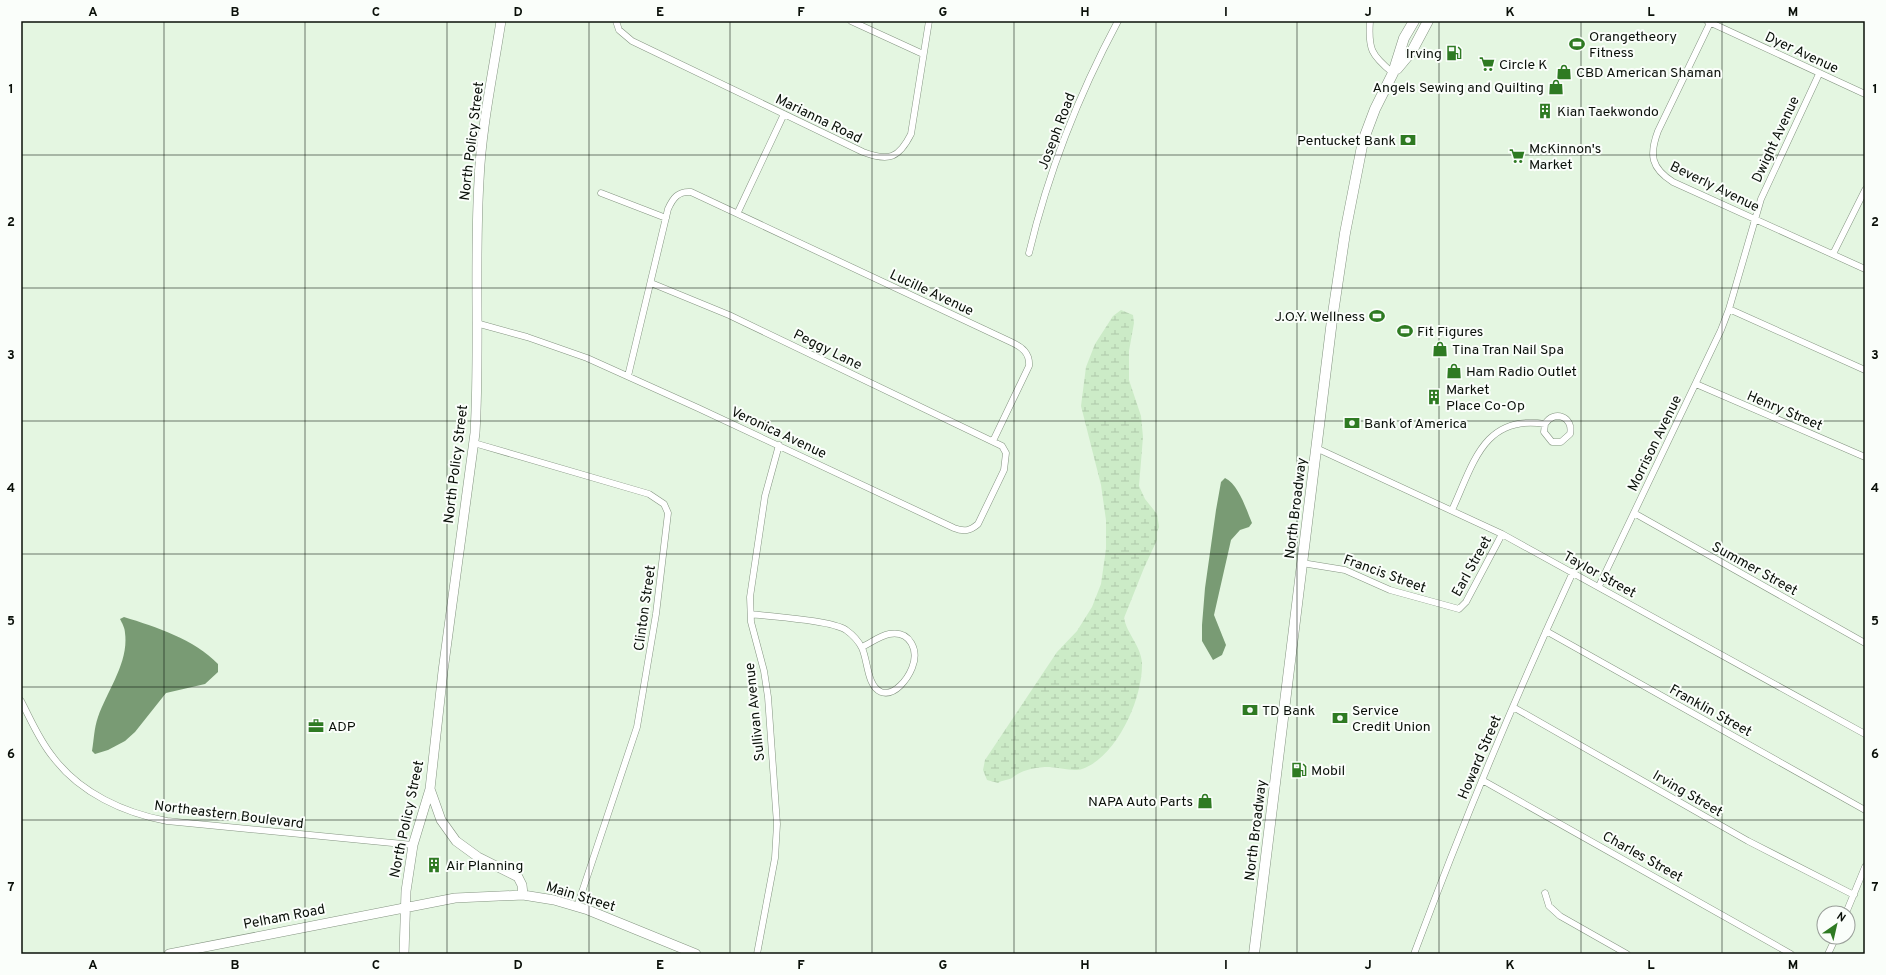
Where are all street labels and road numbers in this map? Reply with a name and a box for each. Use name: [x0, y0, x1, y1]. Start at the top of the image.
street label: Dyer Avenue: [1762, 29, 1841, 78]
street label: North Policy Street: [457, 81, 488, 202]
street label: Marianna Road: [772, 91, 864, 148]
street label: Joseph Road: [1035, 91, 1080, 172]
street label: Dwight Avenue: [1749, 94, 1804, 186]
street label: Beverly Avenue: [1667, 158, 1762, 216]
street label: Lucille Avenue: [887, 267, 976, 320]
street label: Peggy Lane: [790, 326, 864, 374]
street label: Henry Street: [1744, 388, 1825, 435]
street label: Morrison Avenue: [1625, 393, 1686, 495]
street label: North Policy Street: [441, 404, 472, 525]
street label: Veronica Avenue: [728, 404, 829, 463]
street label: North Broadway: [1282, 457, 1311, 560]
street label: Earl Street: [1449, 533, 1496, 600]
street label: Summer Street: [1708, 539, 1800, 600]
street label: Taylor Street: [1560, 548, 1639, 602]
street label: Francis Street: [1341, 552, 1428, 597]
street label: Clinton Street: [631, 564, 660, 652]
street label: Sullivan Avenue: [742, 662, 769, 762]
street label: Franklin Street: [1666, 682, 1755, 741]
street label: Howard Street: [1455, 713, 1506, 802]
street label: North Policy Street: [387, 759, 428, 880]
street label: Irving Street: [1649, 767, 1725, 821]
street label: North Broadway: [1242, 779, 1271, 882]
street label: Northeastern Boulevard: [153, 798, 304, 833]
street label: Charles Street: [1599, 828, 1685, 886]
street label: Main Street: [544, 879, 617, 916]
street label: Pelham Road: [242, 901, 327, 934]

